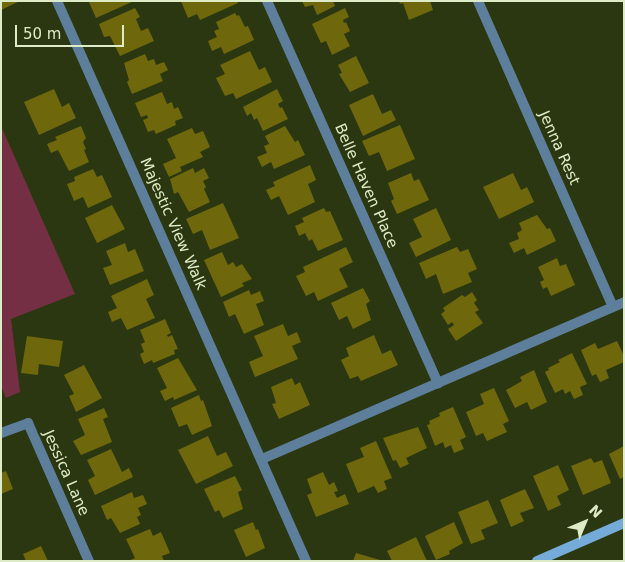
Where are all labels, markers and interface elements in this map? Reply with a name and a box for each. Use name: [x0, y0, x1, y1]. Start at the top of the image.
scale bar: [18, 15, 126, 47]
text: 50 m: [23, 25, 61, 43]
street label: Jenna Rest: [535, 108, 583, 188]
street label: Belle Haven Place: [330, 121, 402, 251]
street label: Majestic View Walk: [136, 155, 210, 293]
street label: Jessica Lane: [39, 427, 93, 519]
north arrow: [560, 497, 610, 547]
text: N: [586, 502, 605, 521]

